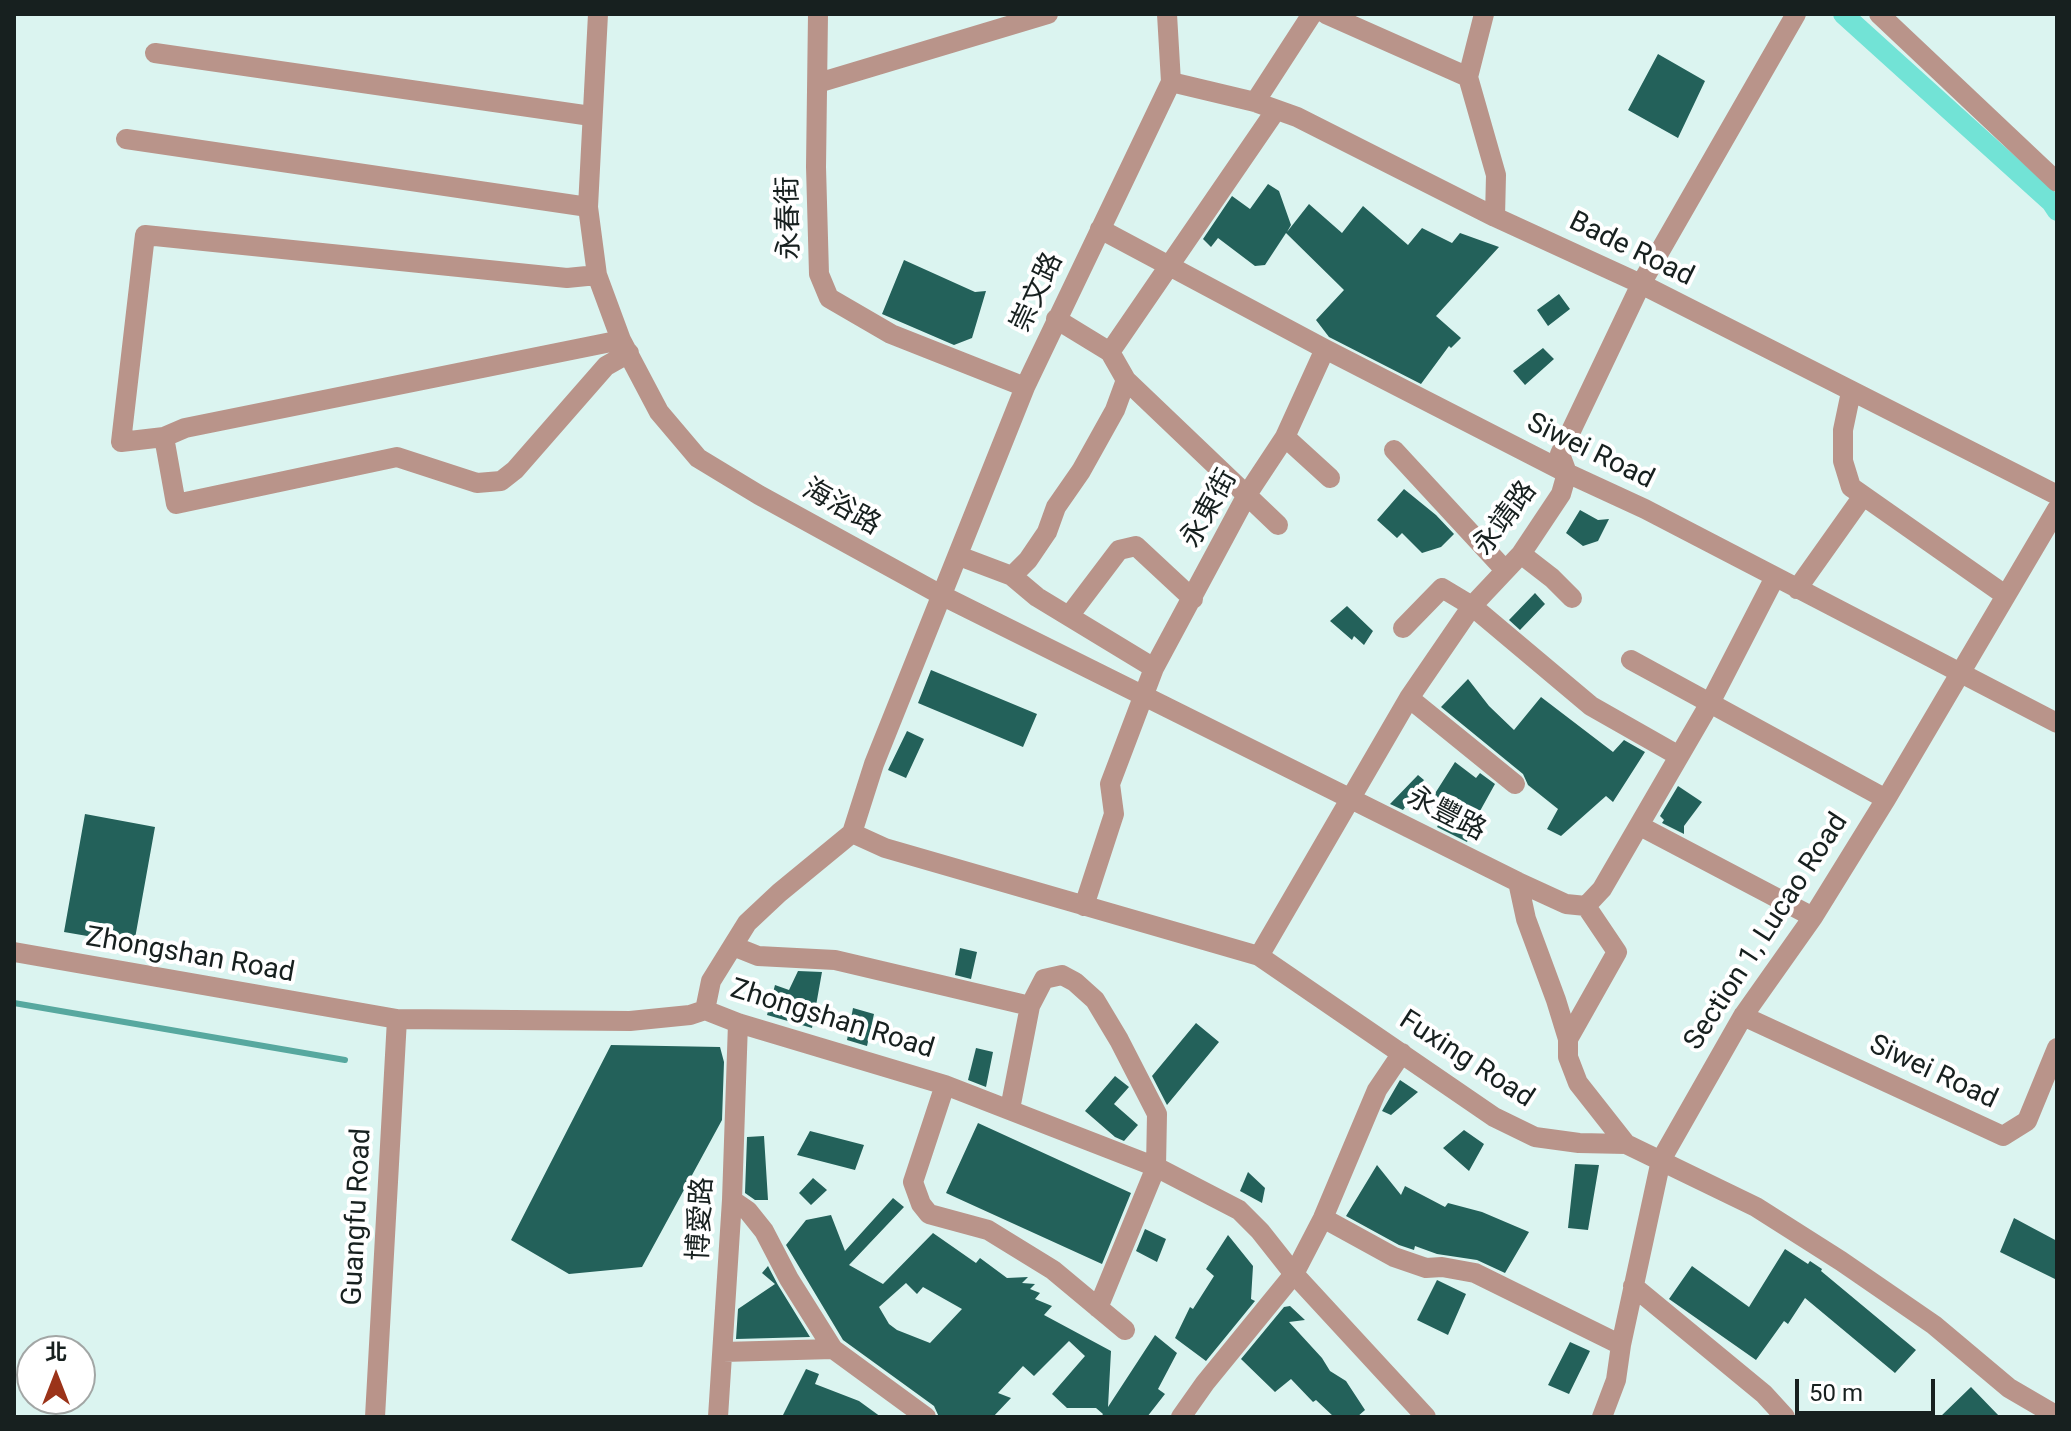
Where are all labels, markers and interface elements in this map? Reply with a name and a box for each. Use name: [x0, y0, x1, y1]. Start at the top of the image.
street label: 永春街: [772, 176, 808, 260]
street label: Bade Road: [1563, 205, 1699, 295]
street label: 崇文路: [1005, 248, 1071, 338]
street label: Siwei Road: [1521, 407, 1659, 497]
street label: 永東街: [1175, 464, 1245, 554]
street label: 海浴路: [796, 473, 886, 543]
street label: 永靖路: [1467, 475, 1545, 563]
street label: 永豐路: [1401, 781, 1491, 849]
street label: Section 1, Lucao Road: [1678, 807, 1856, 1057]
street label: Zhongshan Road: [83, 921, 297, 991]
street label: Zhongshan Road: [726, 973, 938, 1067]
street label: Fuxing Road: [1392, 1004, 1540, 1116]
street label: Siwei Road: [1864, 1029, 2002, 1117]
street label: Guangfu Road: [337, 1128, 379, 1306]
street label: 博愛路: [683, 1176, 721, 1262]
north arrow: [16, 1335, 96, 1415]
text: 北: [45, 1340, 67, 1365]
scale bar: [1799, 1363, 1939, 1413]
text: 50 m: [1809, 1379, 1863, 1407]

